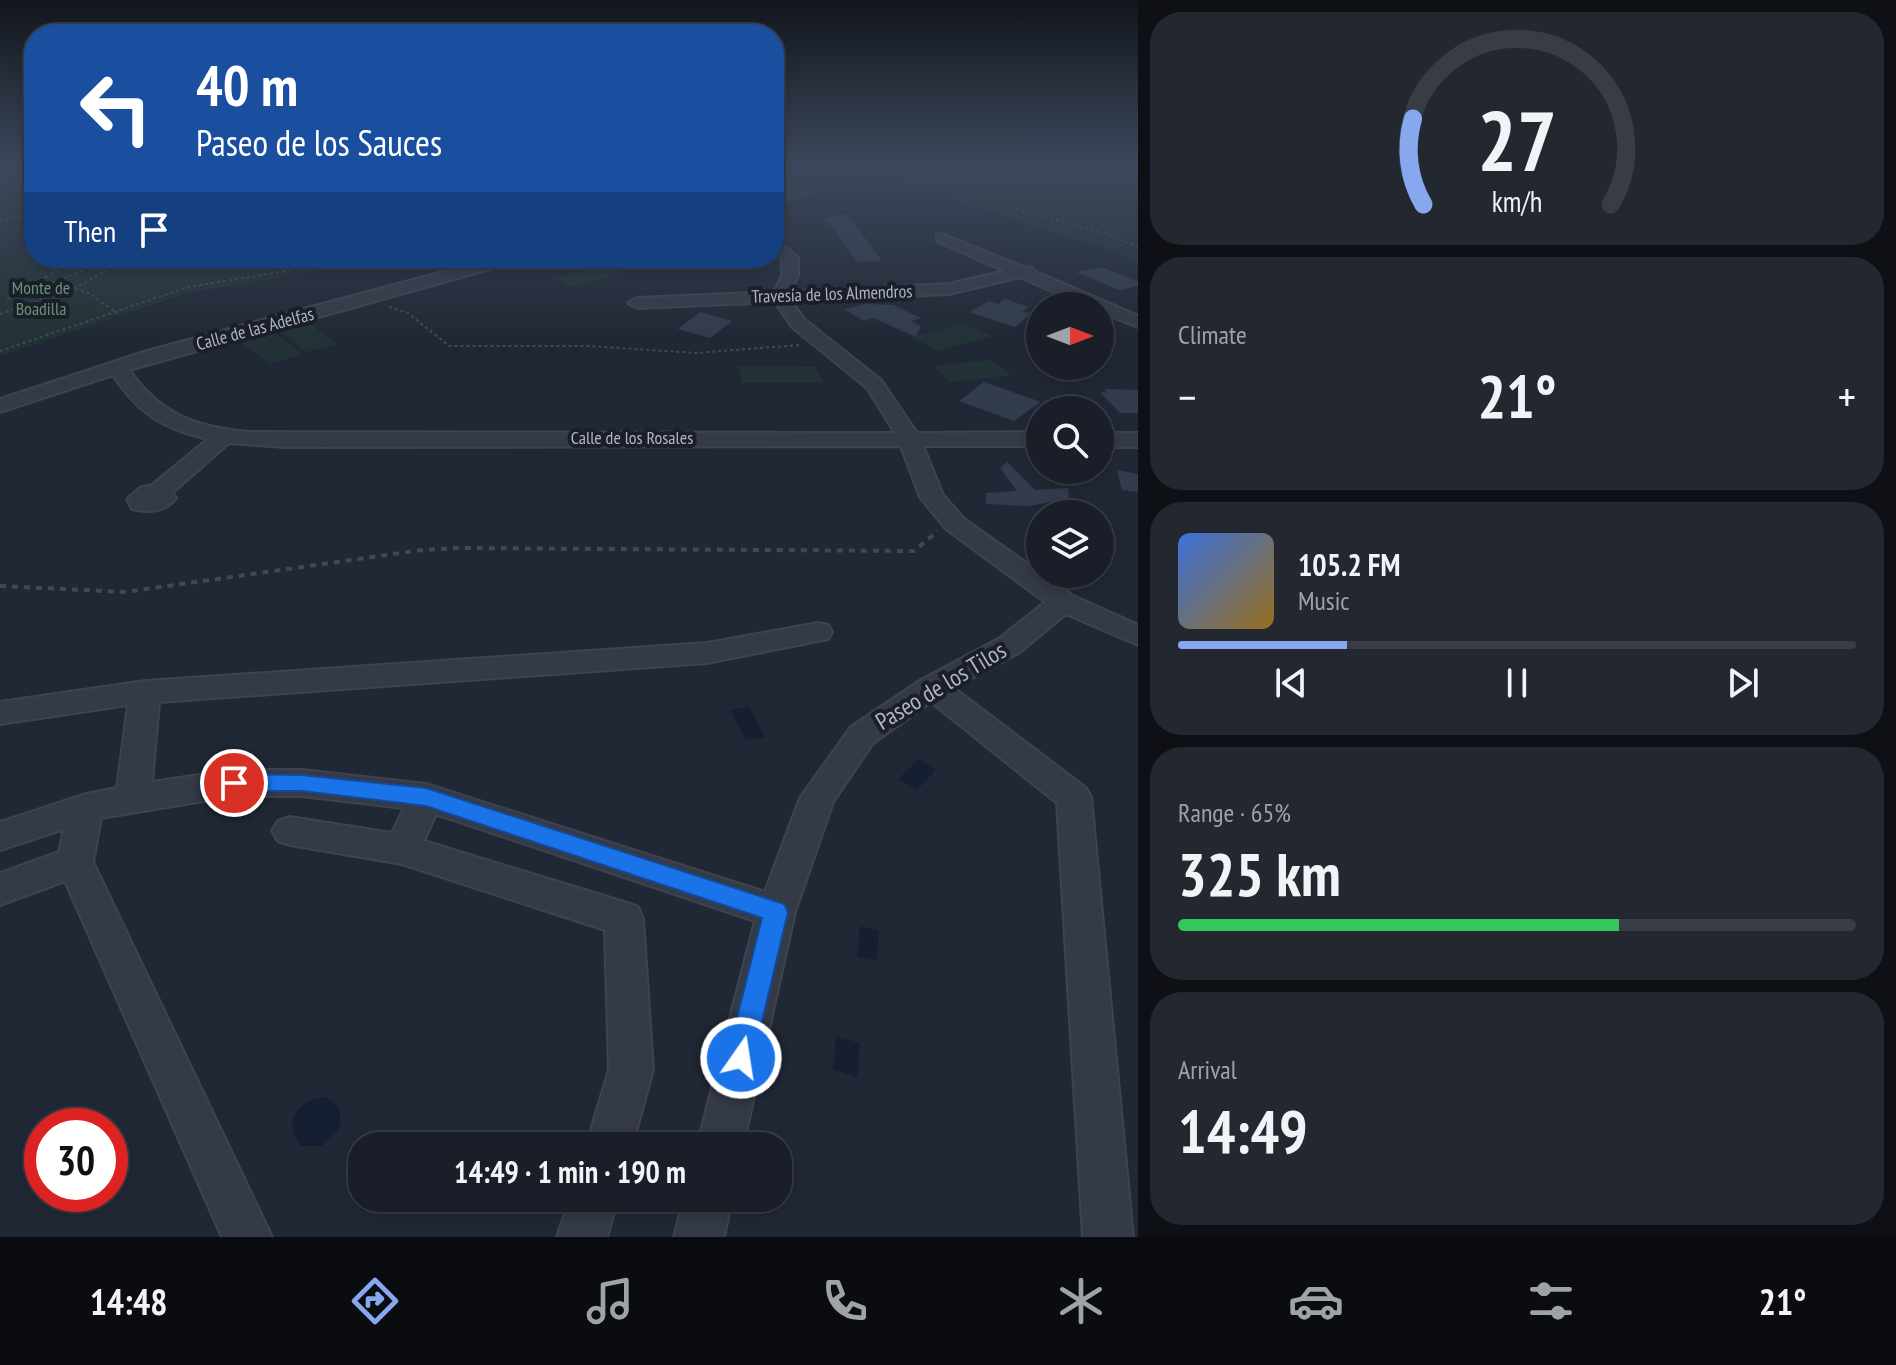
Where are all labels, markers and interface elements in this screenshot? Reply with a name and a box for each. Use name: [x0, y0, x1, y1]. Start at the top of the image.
text: 40 m: [196, 49, 298, 121]
icon: left: [64, 56, 168, 160]
text: 27: [1477, 85, 1557, 193]
text: Paseo de los Sauces: [196, 119, 442, 166]
text: km/h: [1492, 183, 1542, 220]
icon: arrive: [132, 208, 176, 252]
text: Then: [64, 211, 116, 250]
park label: Monte de Boadilla: [12, 276, 70, 320]
street label: Travesía de los Almendros: [751, 279, 913, 308]
north arrow: [1026, 292, 1114, 380]
map controls: [1026, 292, 1114, 588]
street label: Calle de las Adelfas: [194, 302, 316, 355]
text: Climate: [1178, 318, 1247, 351]
text: 21°: [1477, 357, 1557, 435]
text: −: [1178, 368, 1196, 425]
text: +: [1838, 368, 1856, 425]
button: search: [1026, 396, 1114, 484]
street label: Calle de los Rosales: [571, 426, 693, 449]
button: layers: [1026, 500, 1114, 588]
text: 105.2 FM: [1298, 545, 1400, 584]
text: Music: [1298, 584, 1350, 617]
street label: Paseo de los Tilos: [870, 634, 1012, 737]
icon: previous: [1269, 661, 1313, 705]
icon: pause: [1495, 661, 1539, 705]
icon: next: [1721, 661, 1765, 705]
pin: [200, 749, 268, 817]
icon: arrive: [212, 761, 256, 805]
text: Range · 65%: [1178, 796, 1291, 829]
text: 325 km: [1178, 835, 1341, 913]
position arrow: [699, 1016, 783, 1100]
text: Arrival: [1178, 1053, 1237, 1086]
text: 14:49: [1178, 1092, 1308, 1170]
speed limit sign: 30: [24, 1108, 128, 1212]
text: 14:49 · 1 min · 190 m: [454, 1152, 686, 1191]
icon: directions: [347, 1273, 403, 1329]
icon: music: [582, 1273, 638, 1329]
icon: phone: [817, 1273, 873, 1329]
icon: climate: [1053, 1273, 1109, 1329]
icon: car: [1288, 1273, 1344, 1329]
icon: filters: [1523, 1273, 1579, 1329]
text: 14:48: [90, 1278, 168, 1325]
text: 21°: [1759, 1278, 1806, 1325]

